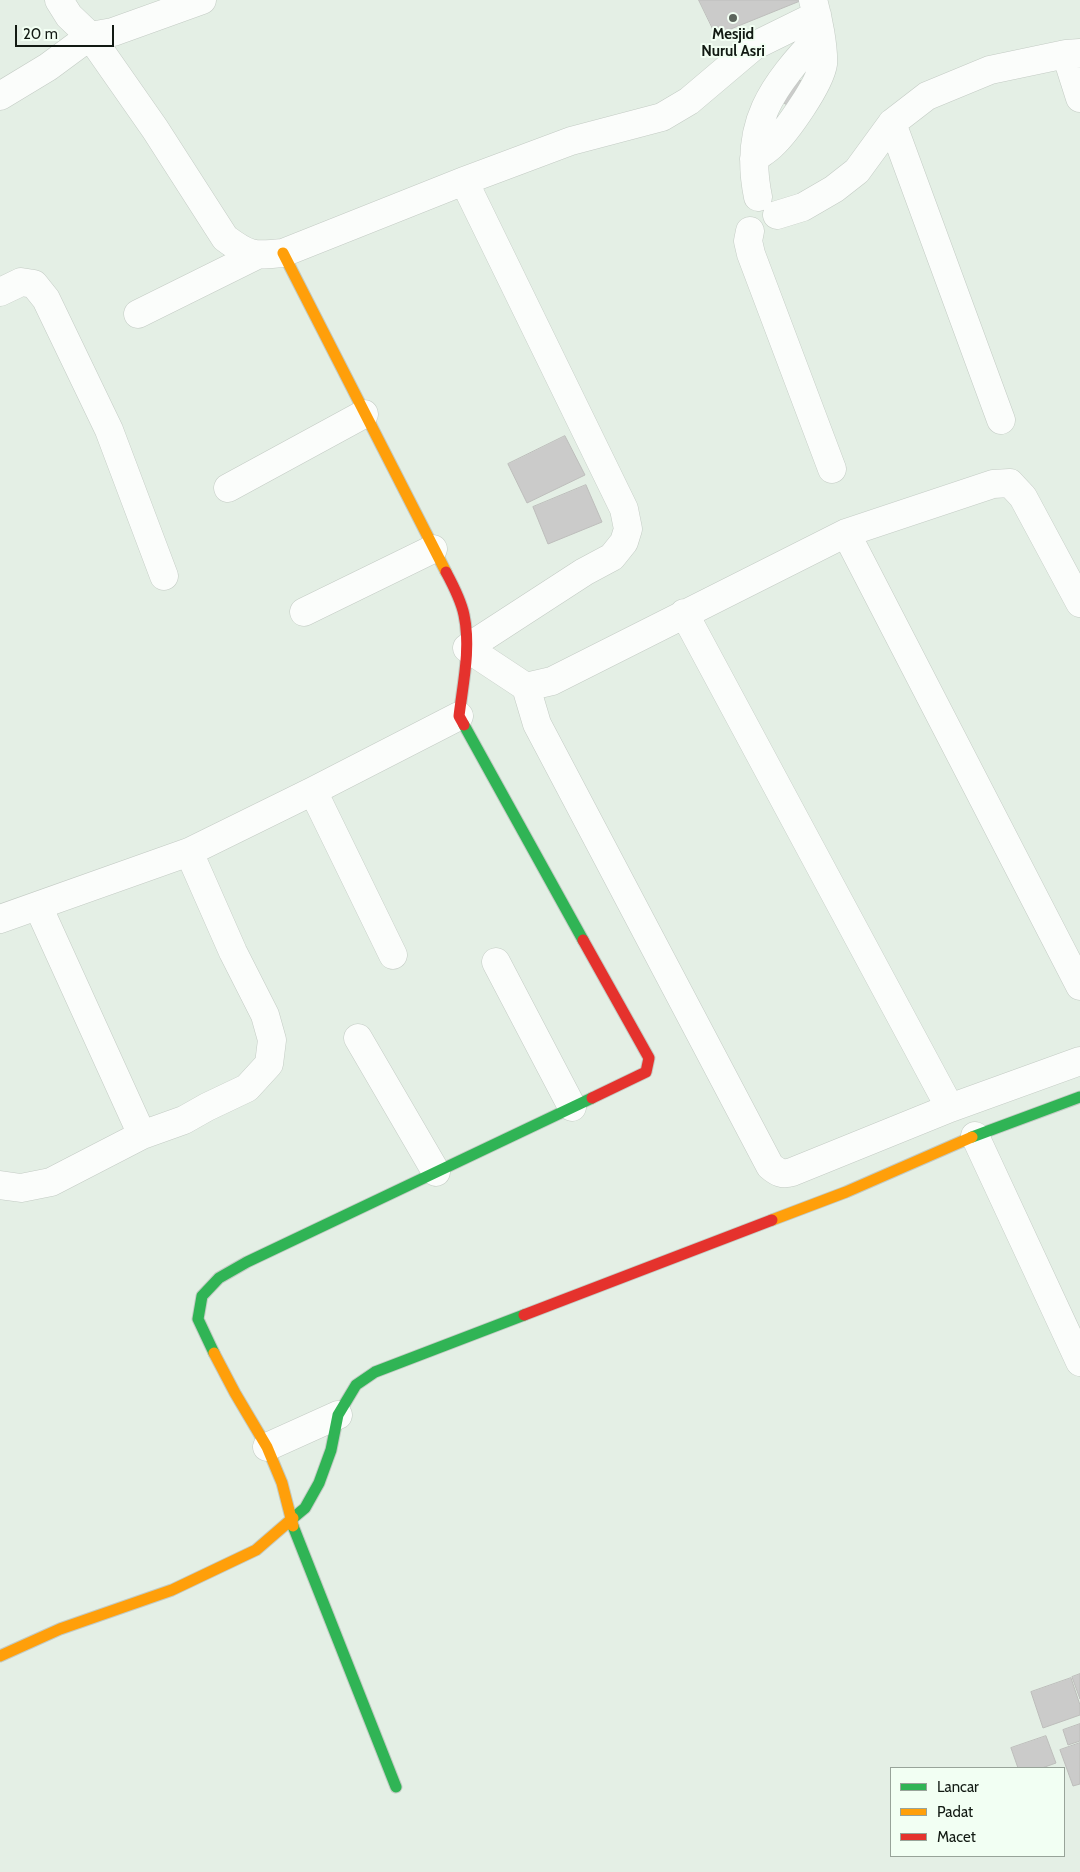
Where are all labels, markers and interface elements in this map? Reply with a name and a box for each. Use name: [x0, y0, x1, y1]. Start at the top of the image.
marker: Mesjid Nurul Asri: [727, 12, 739, 24]
scale bar: [18, 15, 116, 47]
text: 20 m: [23, 25, 58, 43]
place label: Mesjid Nurul Asri: [701, 26, 765, 61]
legend: [890, 1767, 1065, 1857]
text: Lancar: [937, 1778, 979, 1796]
text: Padat: [937, 1803, 973, 1821]
text: Macet: [937, 1828, 976, 1846]

